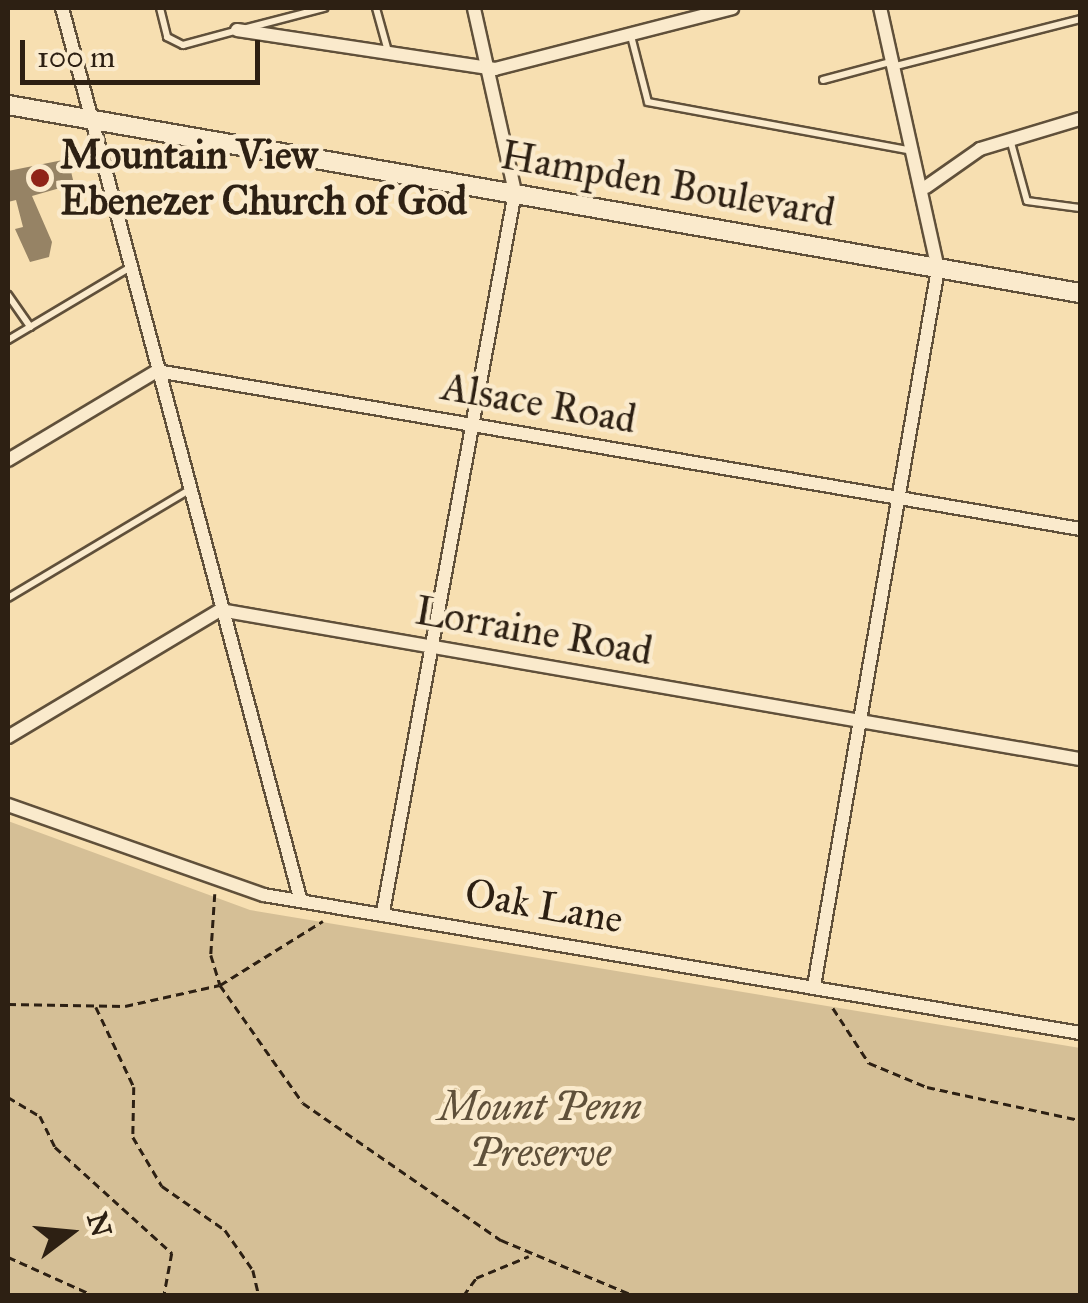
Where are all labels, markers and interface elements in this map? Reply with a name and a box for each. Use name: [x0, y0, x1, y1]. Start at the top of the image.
scale bar: [25, 20, 265, 82]
text: 100 m: [37, 39, 115, 75]
place label: Mountain View Ebenezer Church of God: [60, 131, 467, 225]
street label: Hampden Boulevard: [497, 131, 839, 237]
marker: Mountain View Ebenezer Church of God: [29, 167, 51, 189]
street label: Alsace Road: [438, 362, 640, 444]
street label: Lorraine Road: [412, 587, 656, 675]
street label: Oak Lane: [461, 869, 627, 943]
park label: Mount Penn Preserve: [438, 1083, 642, 1177]
north arrow: [20, 1183, 120, 1283]
text: N: [79, 1208, 119, 1241]

